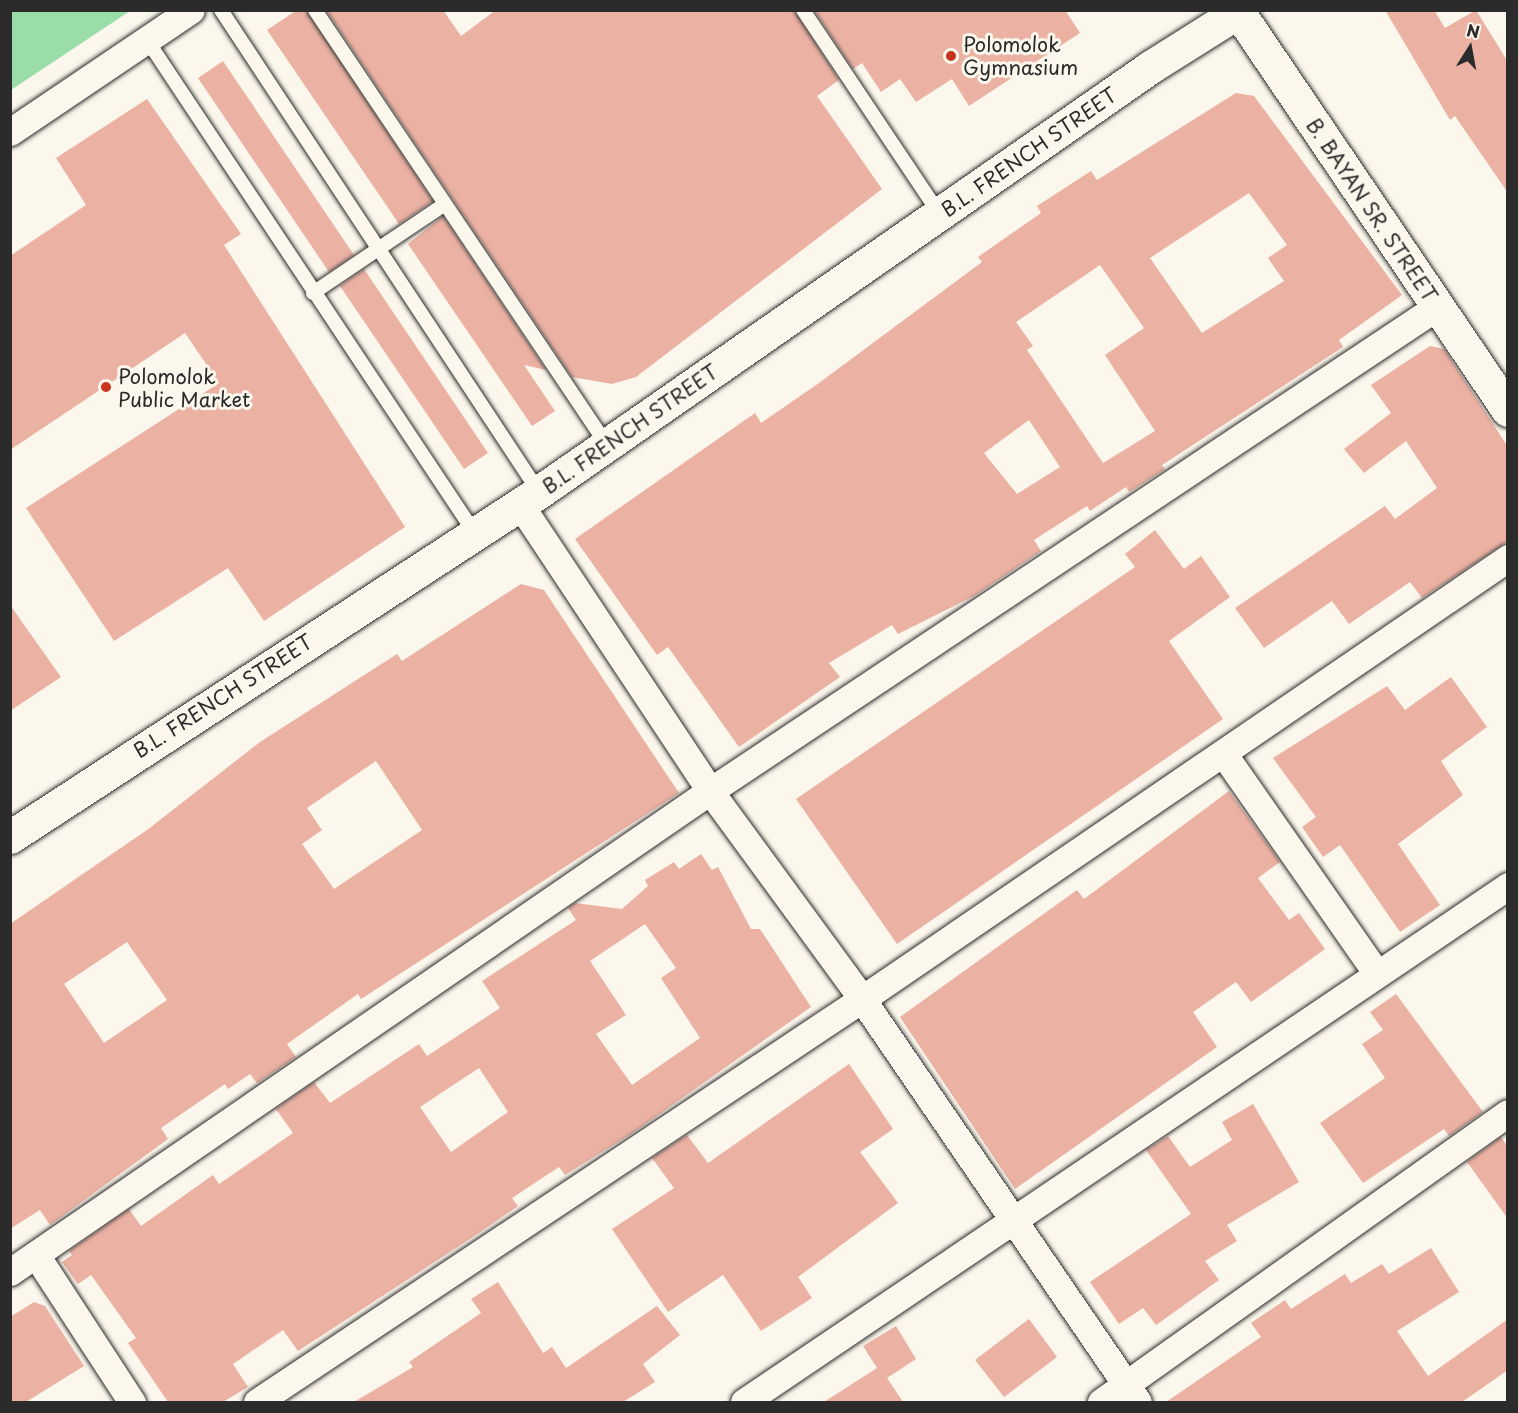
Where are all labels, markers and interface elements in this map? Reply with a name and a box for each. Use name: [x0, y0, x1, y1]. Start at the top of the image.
text: N: [1465, 17, 1482, 43]
north arrow: [1440, 18, 1500, 78]
place label: Polomolok Gymnasium: [963, 33, 1078, 80]
marker: Polomolok Gymnasium: [944, 49, 958, 63]
street label: B.L. FRENCH STREET: [936, 82, 1122, 222]
street label: B. BAYAN SR. STREET: [1301, 112, 1443, 308]
street label: B.L. FRENCH STREET: [537, 359, 723, 499]
place label: Polomolok Public Market: [118, 364, 251, 411]
marker: Polomolok Public Market: [99, 380, 113, 394]
street label: B.L. FRENCH STREET: [128, 629, 318, 763]

